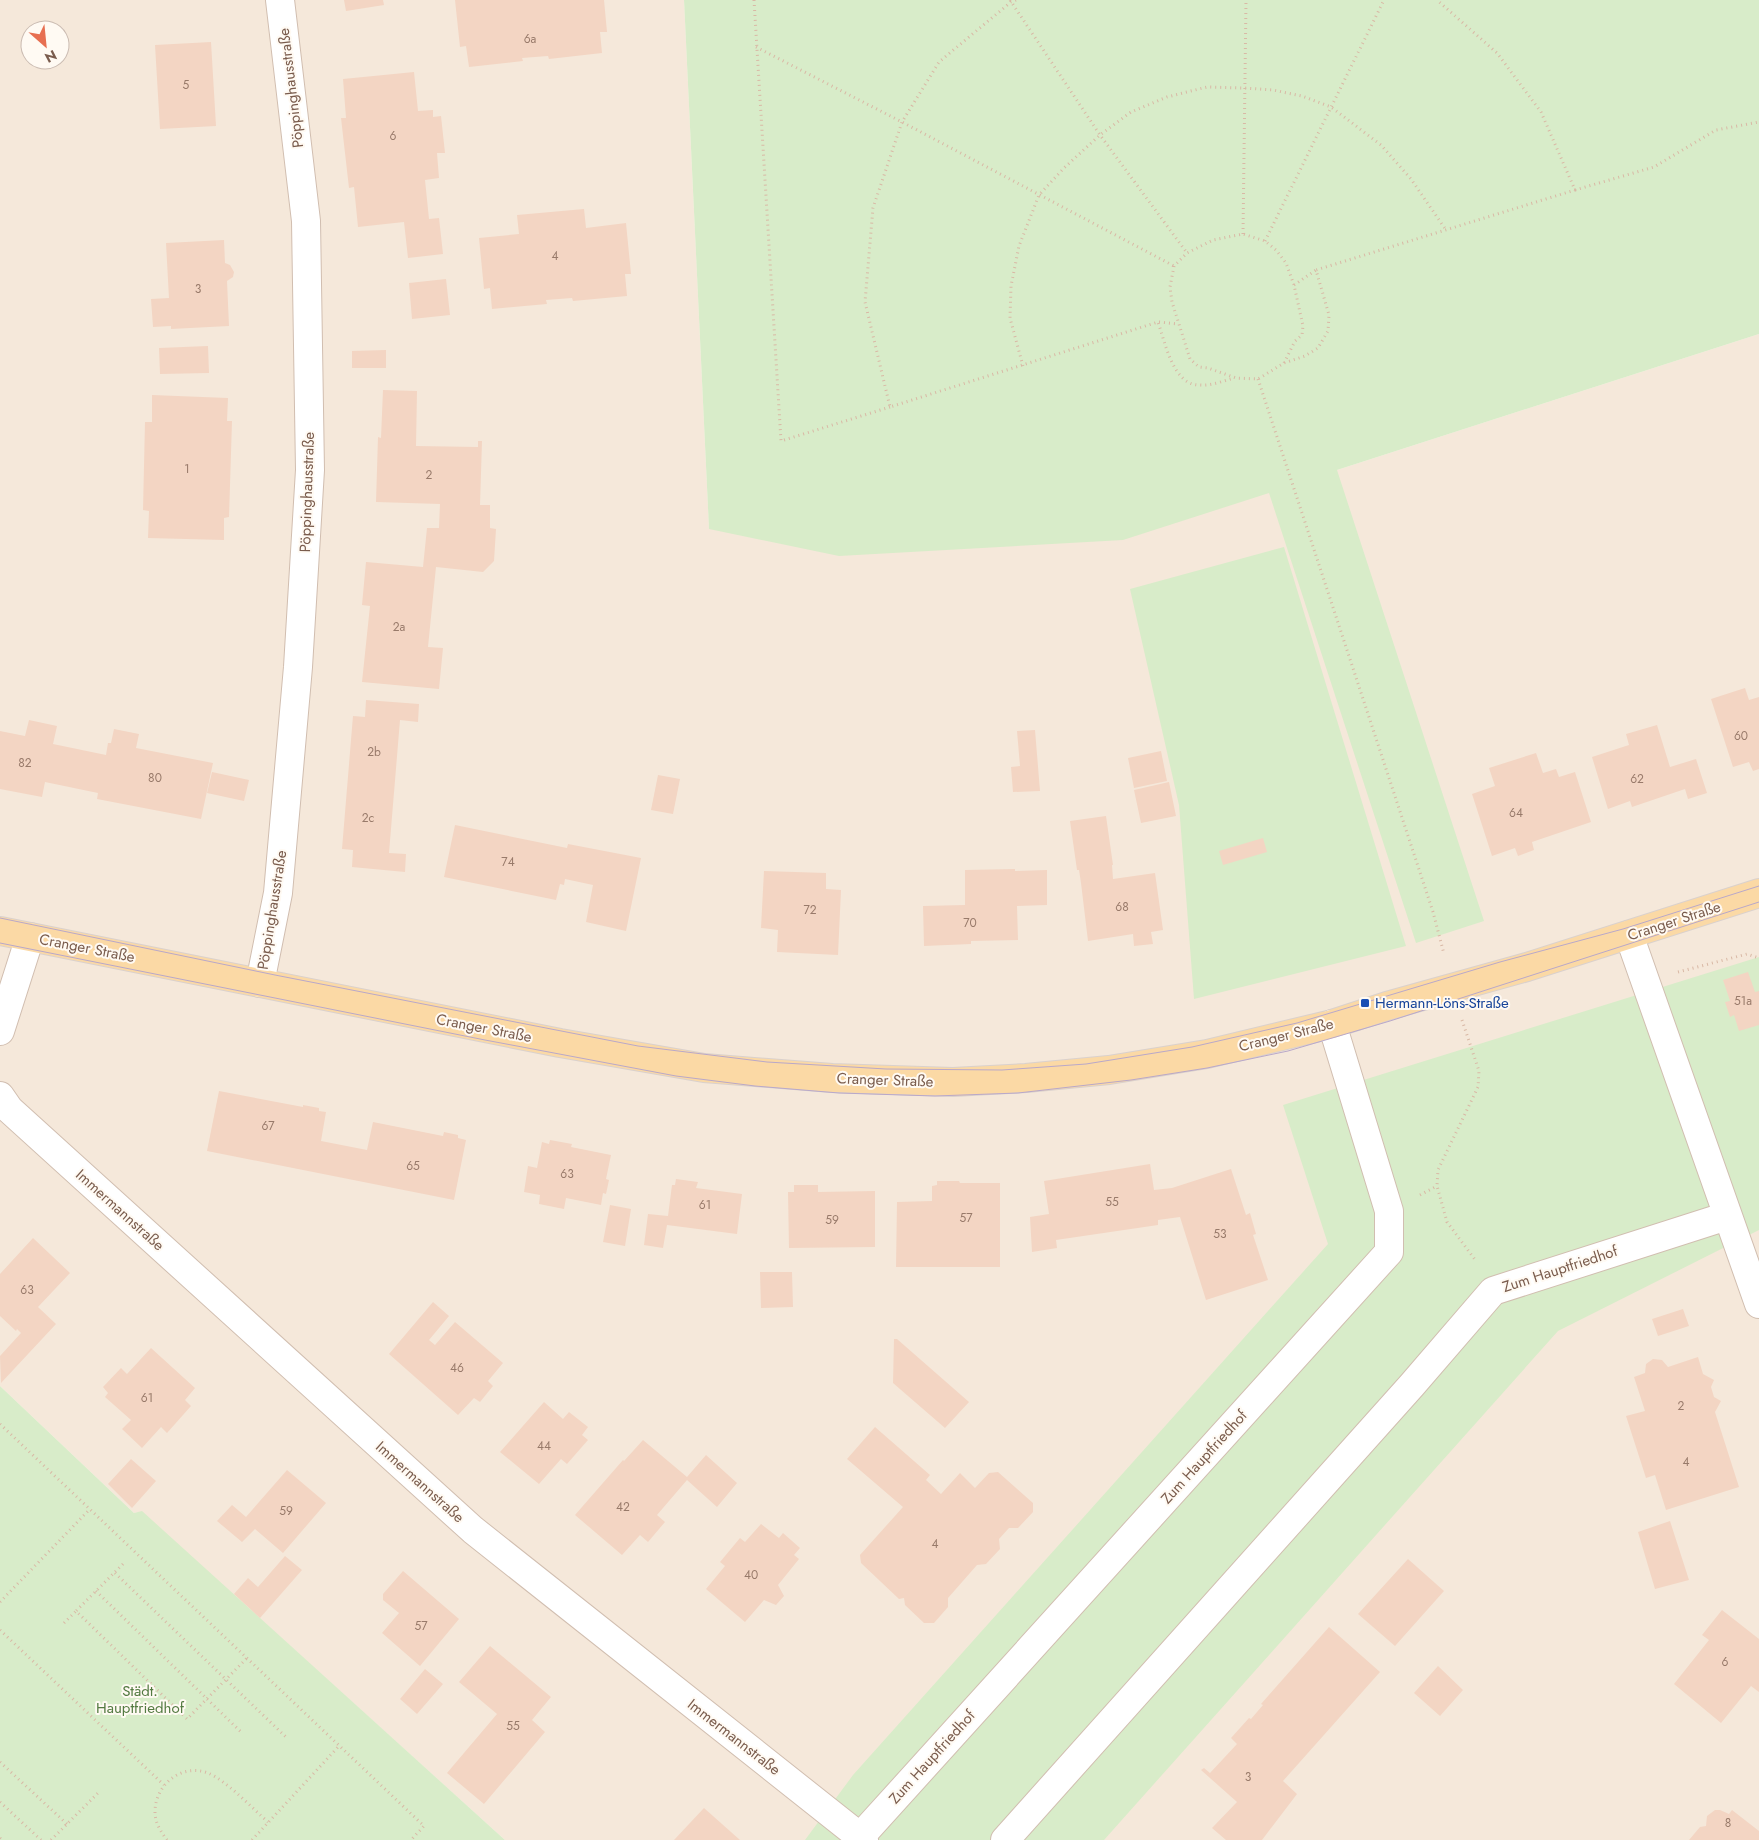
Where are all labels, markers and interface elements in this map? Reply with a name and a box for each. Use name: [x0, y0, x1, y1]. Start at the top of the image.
north arrow: [20, 20, 70, 70]
street label: Pöppinghausstraße: [273, 27, 309, 149]
house number: 6a: [524, 30, 537, 48]
text: N: [41, 45, 60, 68]
house number: 5: [183, 76, 190, 94]
house number: 6: [390, 127, 397, 145]
house number: 4: [552, 247, 559, 265]
house number: 3: [195, 280, 202, 298]
street label: Pöppinghausstraße: [294, 431, 320, 553]
house number: 1: [184, 460, 190, 478]
house number: 2: [426, 466, 433, 484]
house number: 2a: [393, 618, 406, 636]
house number: 60: [1734, 727, 1748, 745]
house number: 2b: [367, 743, 381, 761]
house number: 82: [18, 754, 32, 772]
house number: 80: [148, 769, 162, 787]
house number: 62: [1630, 770, 1644, 788]
house number: 64: [1509, 804, 1523, 822]
house number: 2c: [362, 809, 375, 827]
street label: Pöppinghausstraße: [252, 848, 292, 971]
house number: 74: [501, 853, 515, 871]
street label: Cranger Straße: [1625, 895, 1724, 946]
house number: 68: [1115, 898, 1129, 916]
house number: 72: [803, 901, 817, 919]
house number: 70: [963, 914, 977, 932]
street label: Cranger Straße: [37, 928, 137, 968]
place label: Hermann-Löns-Straße: [1375, 992, 1509, 1014]
house number: 51a: [1734, 992, 1752, 1010]
marker: Hermann-Löns-Straße: [1359, 997, 1371, 1009]
street label: Cranger Straße: [434, 1008, 534, 1048]
street label: Cranger Straße: [1236, 1013, 1336, 1057]
street label: Cranger Straße: [836, 1067, 934, 1093]
house number: 67: [261, 1117, 275, 1135]
house number: 65: [406, 1157, 420, 1175]
street label: Immermannstraße: [71, 1164, 169, 1256]
house number: 63: [560, 1165, 574, 1183]
house number: 55: [1105, 1193, 1119, 1211]
house number: 61: [699, 1196, 711, 1214]
house number: 57: [959, 1209, 973, 1227]
house number: 59: [825, 1211, 839, 1229]
house number: 53: [1213, 1225, 1227, 1243]
street label: Zum Hauptfriedhof: [1500, 1240, 1621, 1298]
house number: 63: [20, 1281, 34, 1299]
house number: 46: [450, 1359, 464, 1377]
house number: 61: [141, 1389, 153, 1407]
house number: 2: [1678, 1397, 1685, 1415]
street label: Zum Hauptfriedhof: [1156, 1405, 1253, 1509]
street label: Immermannstraße: [371, 1436, 469, 1528]
house number: 44: [537, 1437, 551, 1455]
house number: 4: [1683, 1453, 1690, 1471]
house number: 42: [616, 1498, 630, 1516]
house number: 59: [279, 1502, 293, 1520]
house number: 4: [932, 1535, 939, 1553]
house number: 40: [744, 1566, 758, 1584]
house number: 57: [414, 1617, 428, 1635]
house number: 6: [1722, 1653, 1729, 1671]
park label: Städt. Hauptfriedhof: [96, 1680, 185, 1719]
street label: Immermannstraße: [683, 1694, 785, 1781]
street label: Zum Hauptfriedhof: [884, 1705, 981, 1809]
house number: 55: [506, 1717, 520, 1735]
house number: 3: [1245, 1768, 1252, 1786]
house number: 8: [1725, 1814, 1731, 1832]

